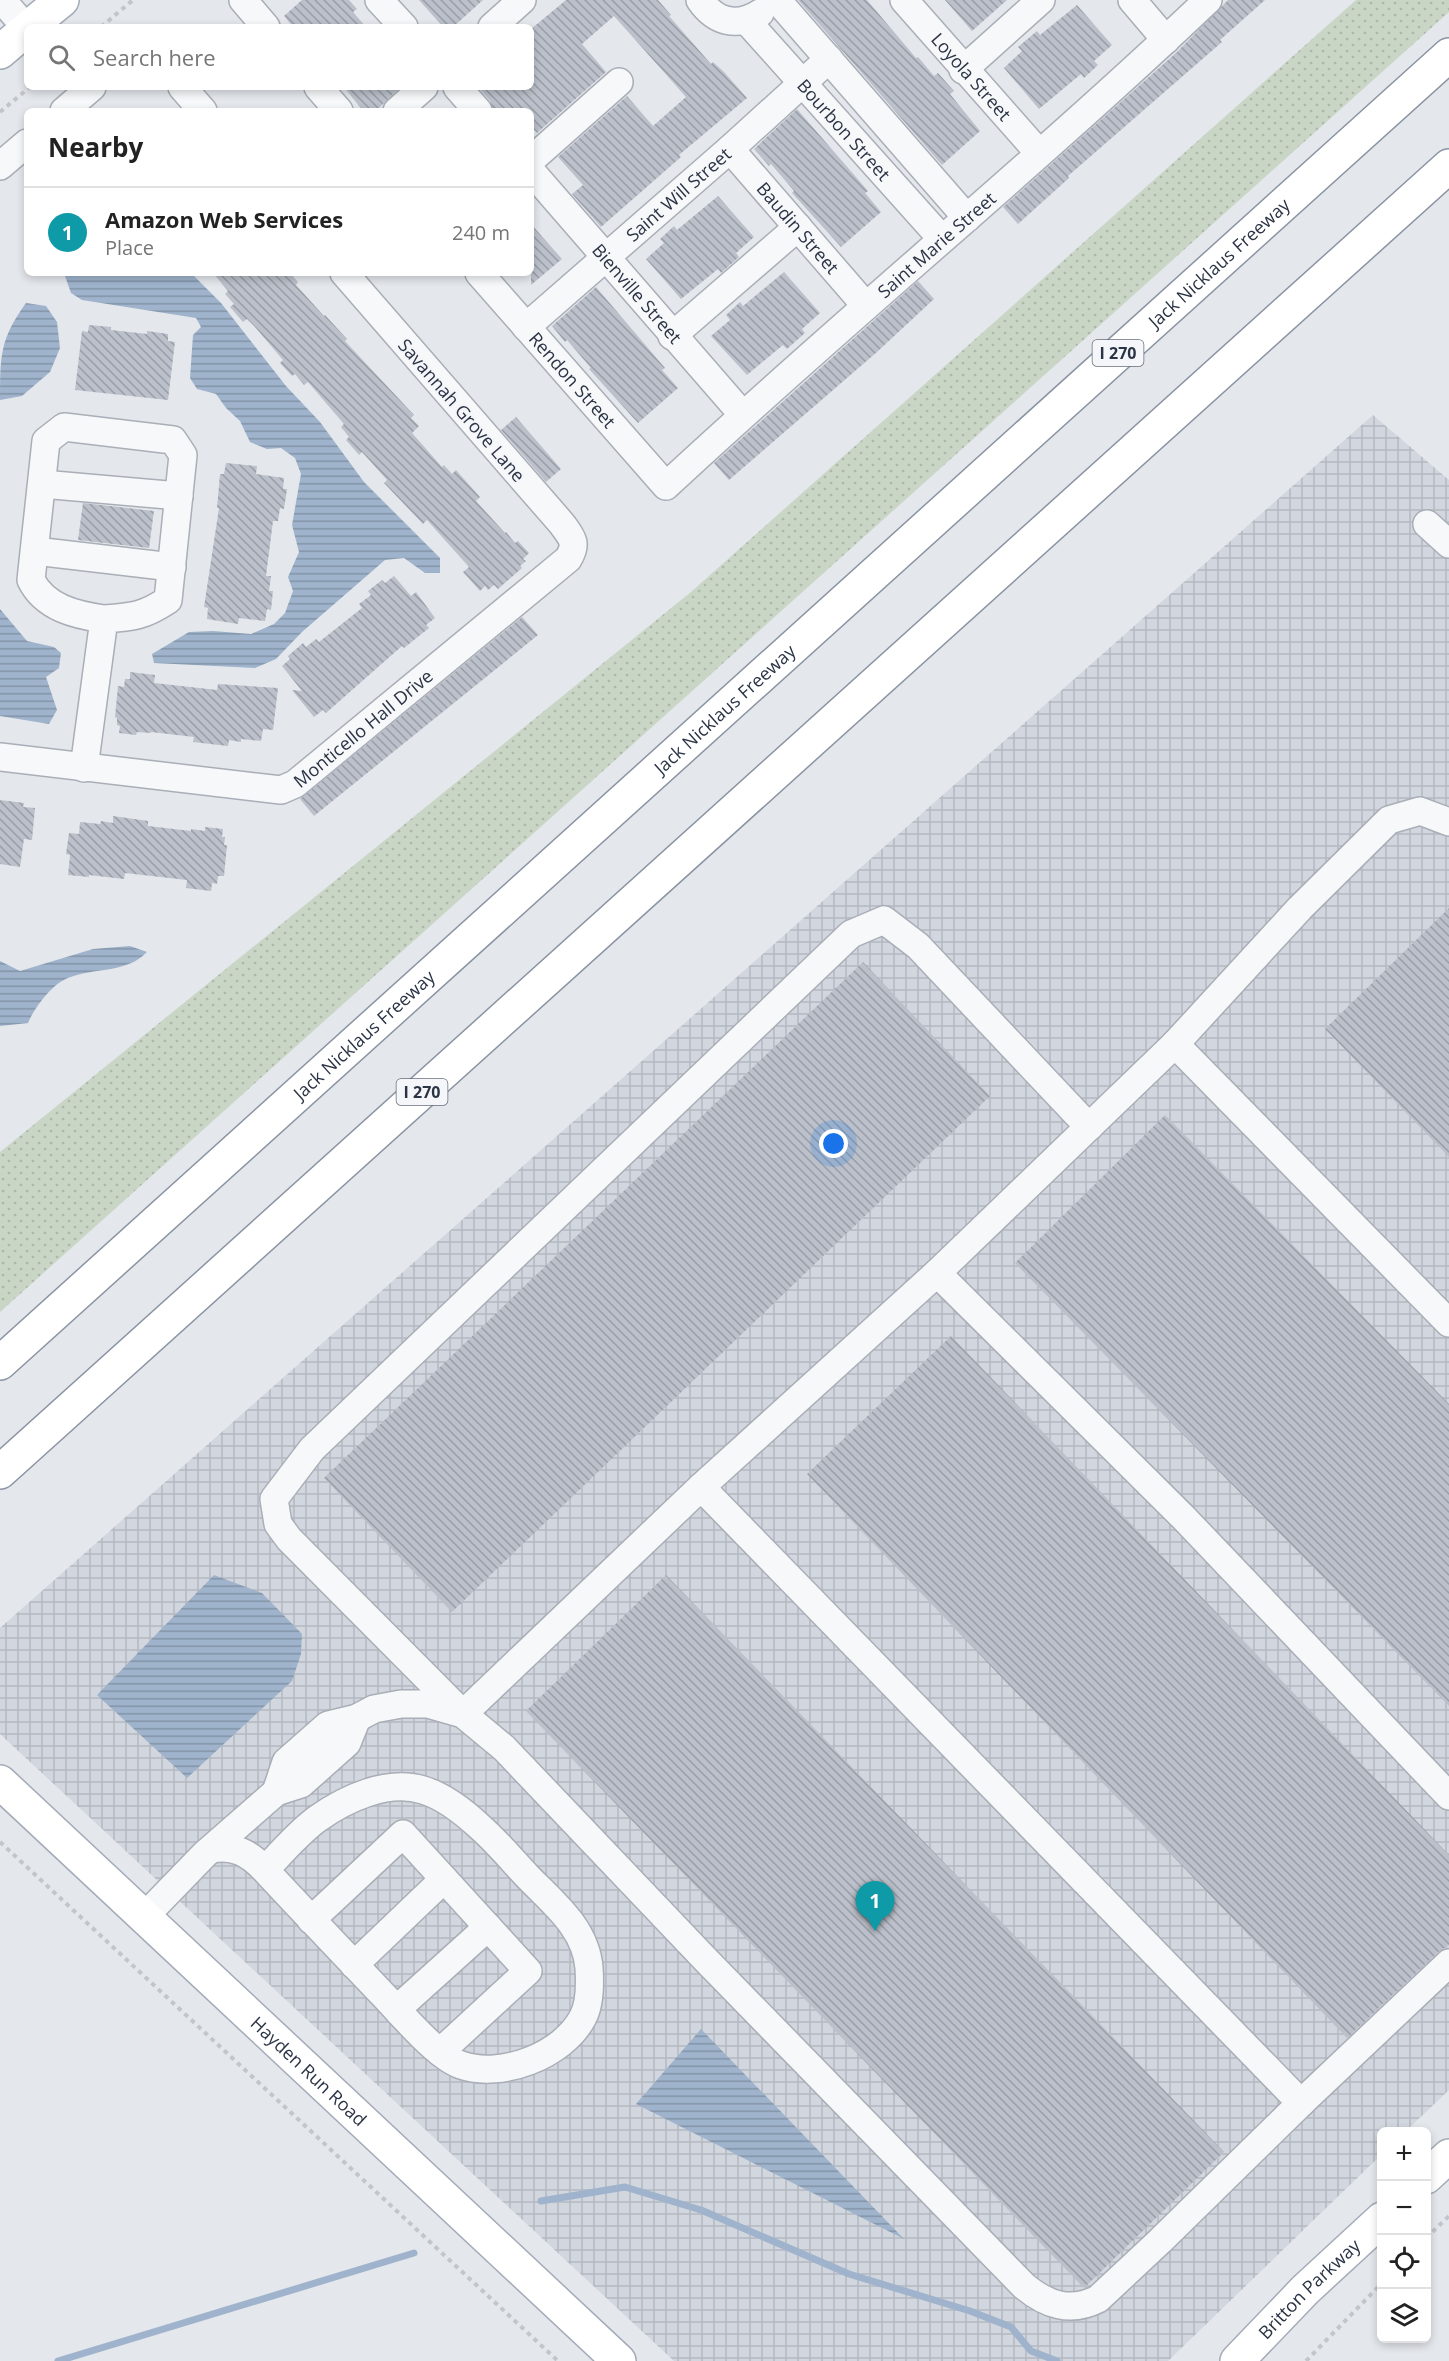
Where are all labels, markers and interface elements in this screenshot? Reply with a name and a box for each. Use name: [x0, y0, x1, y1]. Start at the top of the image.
search box: [24, 24, 534, 90]
street label: Loyola Street: [926, 27, 1017, 126]
icon: search: [45, 41, 78, 74]
text: Search here: [93, 42, 216, 72]
street label: Bourbon Street: [792, 74, 896, 186]
text: Nearby: [48, 129, 143, 165]
street label: Saint Will Street: [621, 142, 736, 247]
street label: Baudin Street: [752, 177, 845, 279]
street label: Saint Marie Street: [872, 186, 1001, 303]
street label: Jack Nicklaus Freeway: [1142, 192, 1295, 334]
text: Amazon Web Services: [105, 204, 343, 234]
text: 1: [62, 219, 73, 246]
text: 240 m: [452, 219, 510, 246]
text: Place: [105, 234, 154, 261]
street label: Bienville Street: [587, 238, 687, 348]
street label: Rendon Street: [524, 327, 621, 433]
street label: Savannah Grove Lane: [393, 333, 531, 487]
road number: I 270: [1092, 340, 1144, 366]
street label: Jack Nicklaus Freeway: [647, 638, 801, 780]
street label: Monticello Hall Drive: [288, 664, 437, 793]
street label: Jack Nicklaus Freeway: [286, 964, 440, 1106]
road number: I 270: [396, 1079, 448, 1105]
your location: [819, 1129, 848, 1158]
pin: 1: [856, 1882, 894, 1931]
street label: Hayden Run Road: [246, 2011, 372, 2131]
map controls: [1377, 2127, 1431, 2343]
button: +: [1377, 2127, 1431, 2181]
button: −: [1377, 2181, 1431, 2235]
street label: Britton Parkway: [1253, 2233, 1366, 2344]
button: locate: [1377, 2235, 1431, 2289]
button: layers: [1377, 2289, 1431, 2343]

